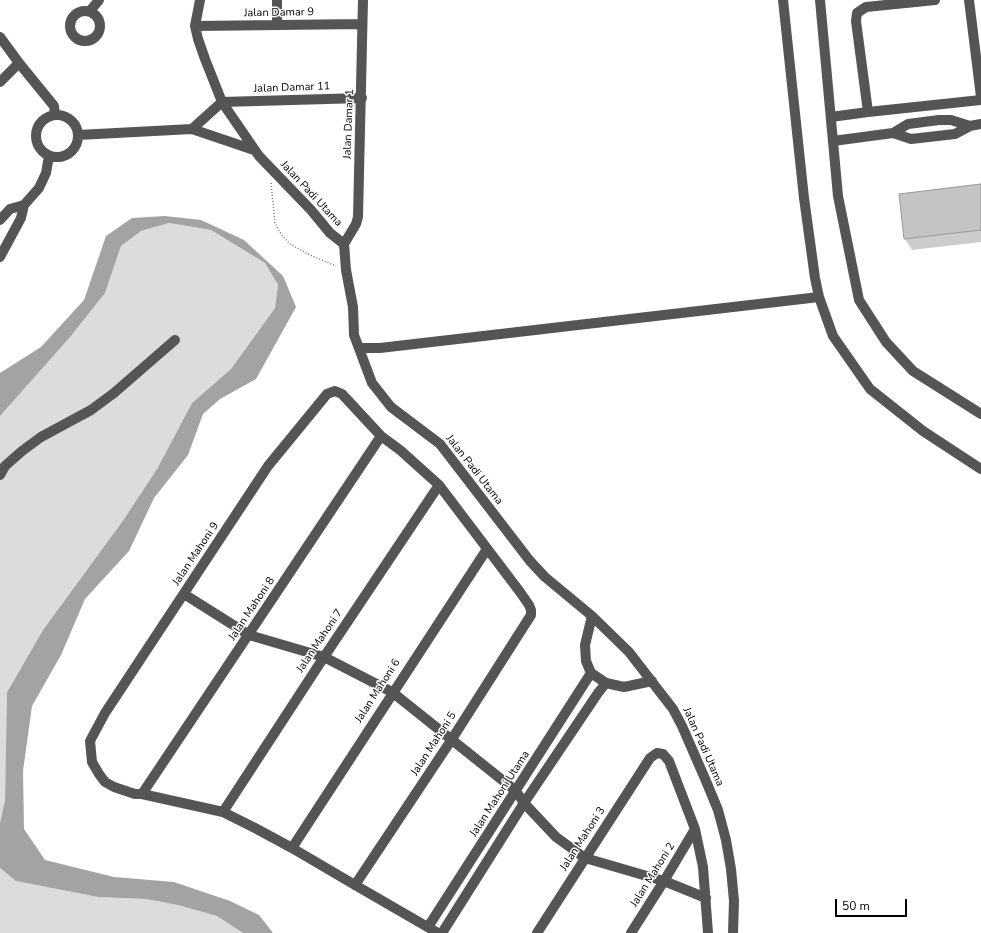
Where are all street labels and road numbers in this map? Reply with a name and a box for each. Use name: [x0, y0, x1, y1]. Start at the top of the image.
street label: Jalan Damar 9: [244, 6, 314, 20]
street label: Jalan Damar 11: [253, 80, 331, 96]
street label: Jalan Damar 1: [341, 89, 357, 159]
street label: Jalan Padi Utama: [277, 158, 345, 230]
street label: Jalan Padi Utama: [443, 433, 505, 507]
street label: Jalan Mahoni 9: [170, 520, 222, 588]
street label: Jalan Mahoni 8: [226, 575, 278, 643]
street label: Jalan Mahoni 7: [294, 607, 346, 675]
street label: Jalan Mahoni 6: [352, 657, 404, 725]
street label: Jalan Padi Utama: [680, 706, 726, 788]
street label: Jalan Mahoni 5: [408, 710, 460, 778]
street label: Jalan Mahoni Utama: [467, 749, 533, 839]
street label: Jalan Mahoni 3: [557, 805, 609, 873]
street label: Jalan Mahoni 2: [628, 840, 678, 910]

